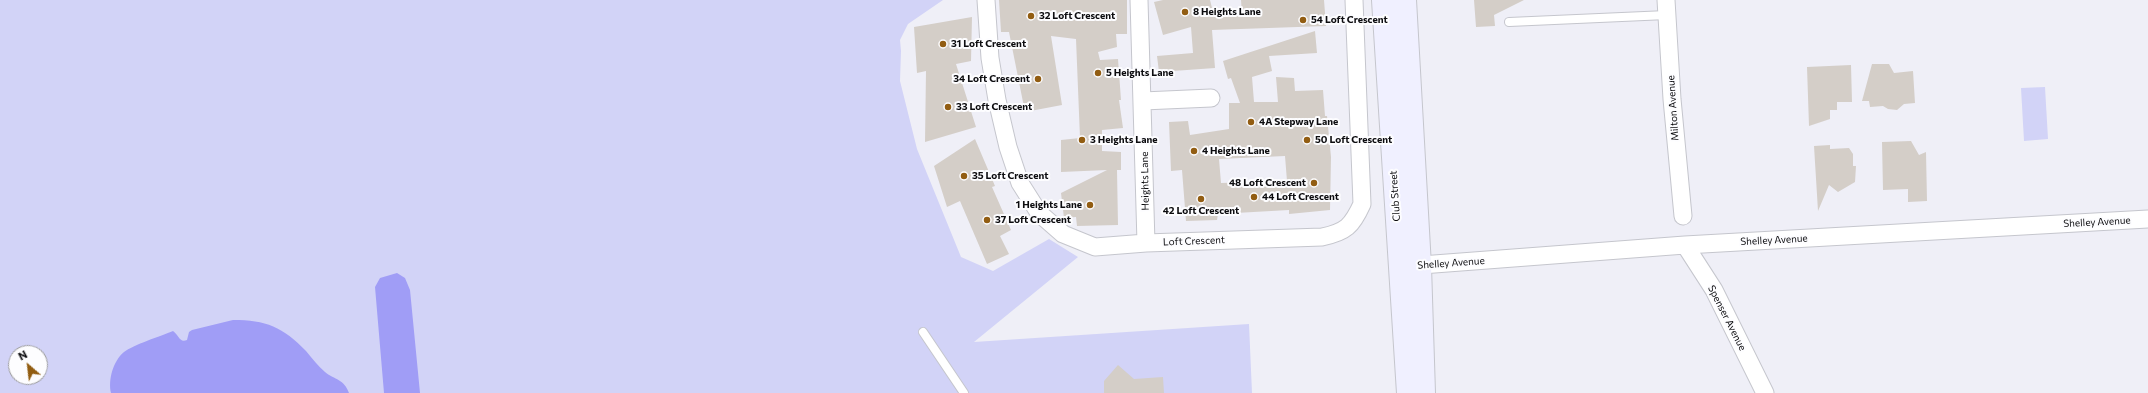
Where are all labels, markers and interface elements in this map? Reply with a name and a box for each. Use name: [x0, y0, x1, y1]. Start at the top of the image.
place label: 8 Heights Lane: [1193, 6, 1261, 18]
marker: 8 Heights Lane: [1180, 7, 1190, 17]
place label: 32 Loft Crescent: [1039, 10, 1115, 22]
marker: 32 Loft Crescent: [1026, 11, 1036, 21]
place label: 54 Loft Crescent: [1311, 14, 1388, 26]
marker: 54 Loft Crescent: [1298, 15, 1308, 25]
place label: 31 Loft Crescent: [951, 38, 1026, 50]
marker: 31 Loft Crescent: [938, 39, 948, 49]
place label: 5 Heights Lane: [1106, 67, 1173, 79]
marker: 5 Heights Lane: [1093, 68, 1103, 78]
place label: 34 Loft Crescent: [953, 73, 1030, 85]
marker: 34 Loft Crescent: [1033, 74, 1043, 84]
street label: Milton Avenue: [1665, 75, 1681, 141]
place label: 33 Loft Crescent: [956, 101, 1032, 113]
marker: 33 Loft Crescent: [943, 102, 953, 112]
place label: 4A Stepway Lane: [1259, 116, 1338, 128]
marker: 4A Stepway Lane: [1246, 117, 1256, 127]
place label: 3 Heights Lane: [1090, 134, 1157, 146]
place label: 50 Loft Crescent: [1315, 134, 1392, 146]
marker: 3 Heights Lane: [1077, 135, 1087, 145]
marker: 50 Loft Crescent: [1302, 135, 1312, 145]
place label: 4 Heights Lane: [1202, 145, 1270, 157]
marker: 4 Heights Lane: [1189, 146, 1199, 156]
street label: Heights Lane: [1138, 151, 1152, 211]
place label: 35 Loft Crescent: [972, 170, 1048, 182]
street label: Club Street: [1387, 170, 1403, 222]
marker: 35 Loft Crescent: [959, 171, 969, 181]
place label: 48 Loft Crescent: [1229, 177, 1306, 189]
marker: 48 Loft Crescent: [1309, 178, 1319, 188]
place label: 44 Loft Crescent: [1262, 191, 1339, 203]
marker: 44 Loft Crescent: [1249, 192, 1259, 202]
marker: 42 Loft Crescent: [1196, 194, 1206, 204]
place label: 1 Heights Lane: [1016, 199, 1082, 211]
marker: 1 Heights Lane: [1085, 200, 1095, 210]
place label: 42 Loft Crescent: [1163, 205, 1239, 217]
place label: 37 Loft Crescent: [995, 214, 1071, 226]
street label: Shelley Avenue: [2063, 214, 2131, 230]
marker: 37 Loft Crescent: [982, 215, 992, 225]
street label: Shelley Avenue: [1740, 232, 1808, 248]
street label: Loft Crescent: [1163, 234, 1225, 248]
street label: Shelley Avenue: [1417, 255, 1485, 271]
street label: Spenser Avenue: [1705, 283, 1749, 353]
north arrow: [8, 345, 48, 385]
text: N: [16, 347, 29, 363]

